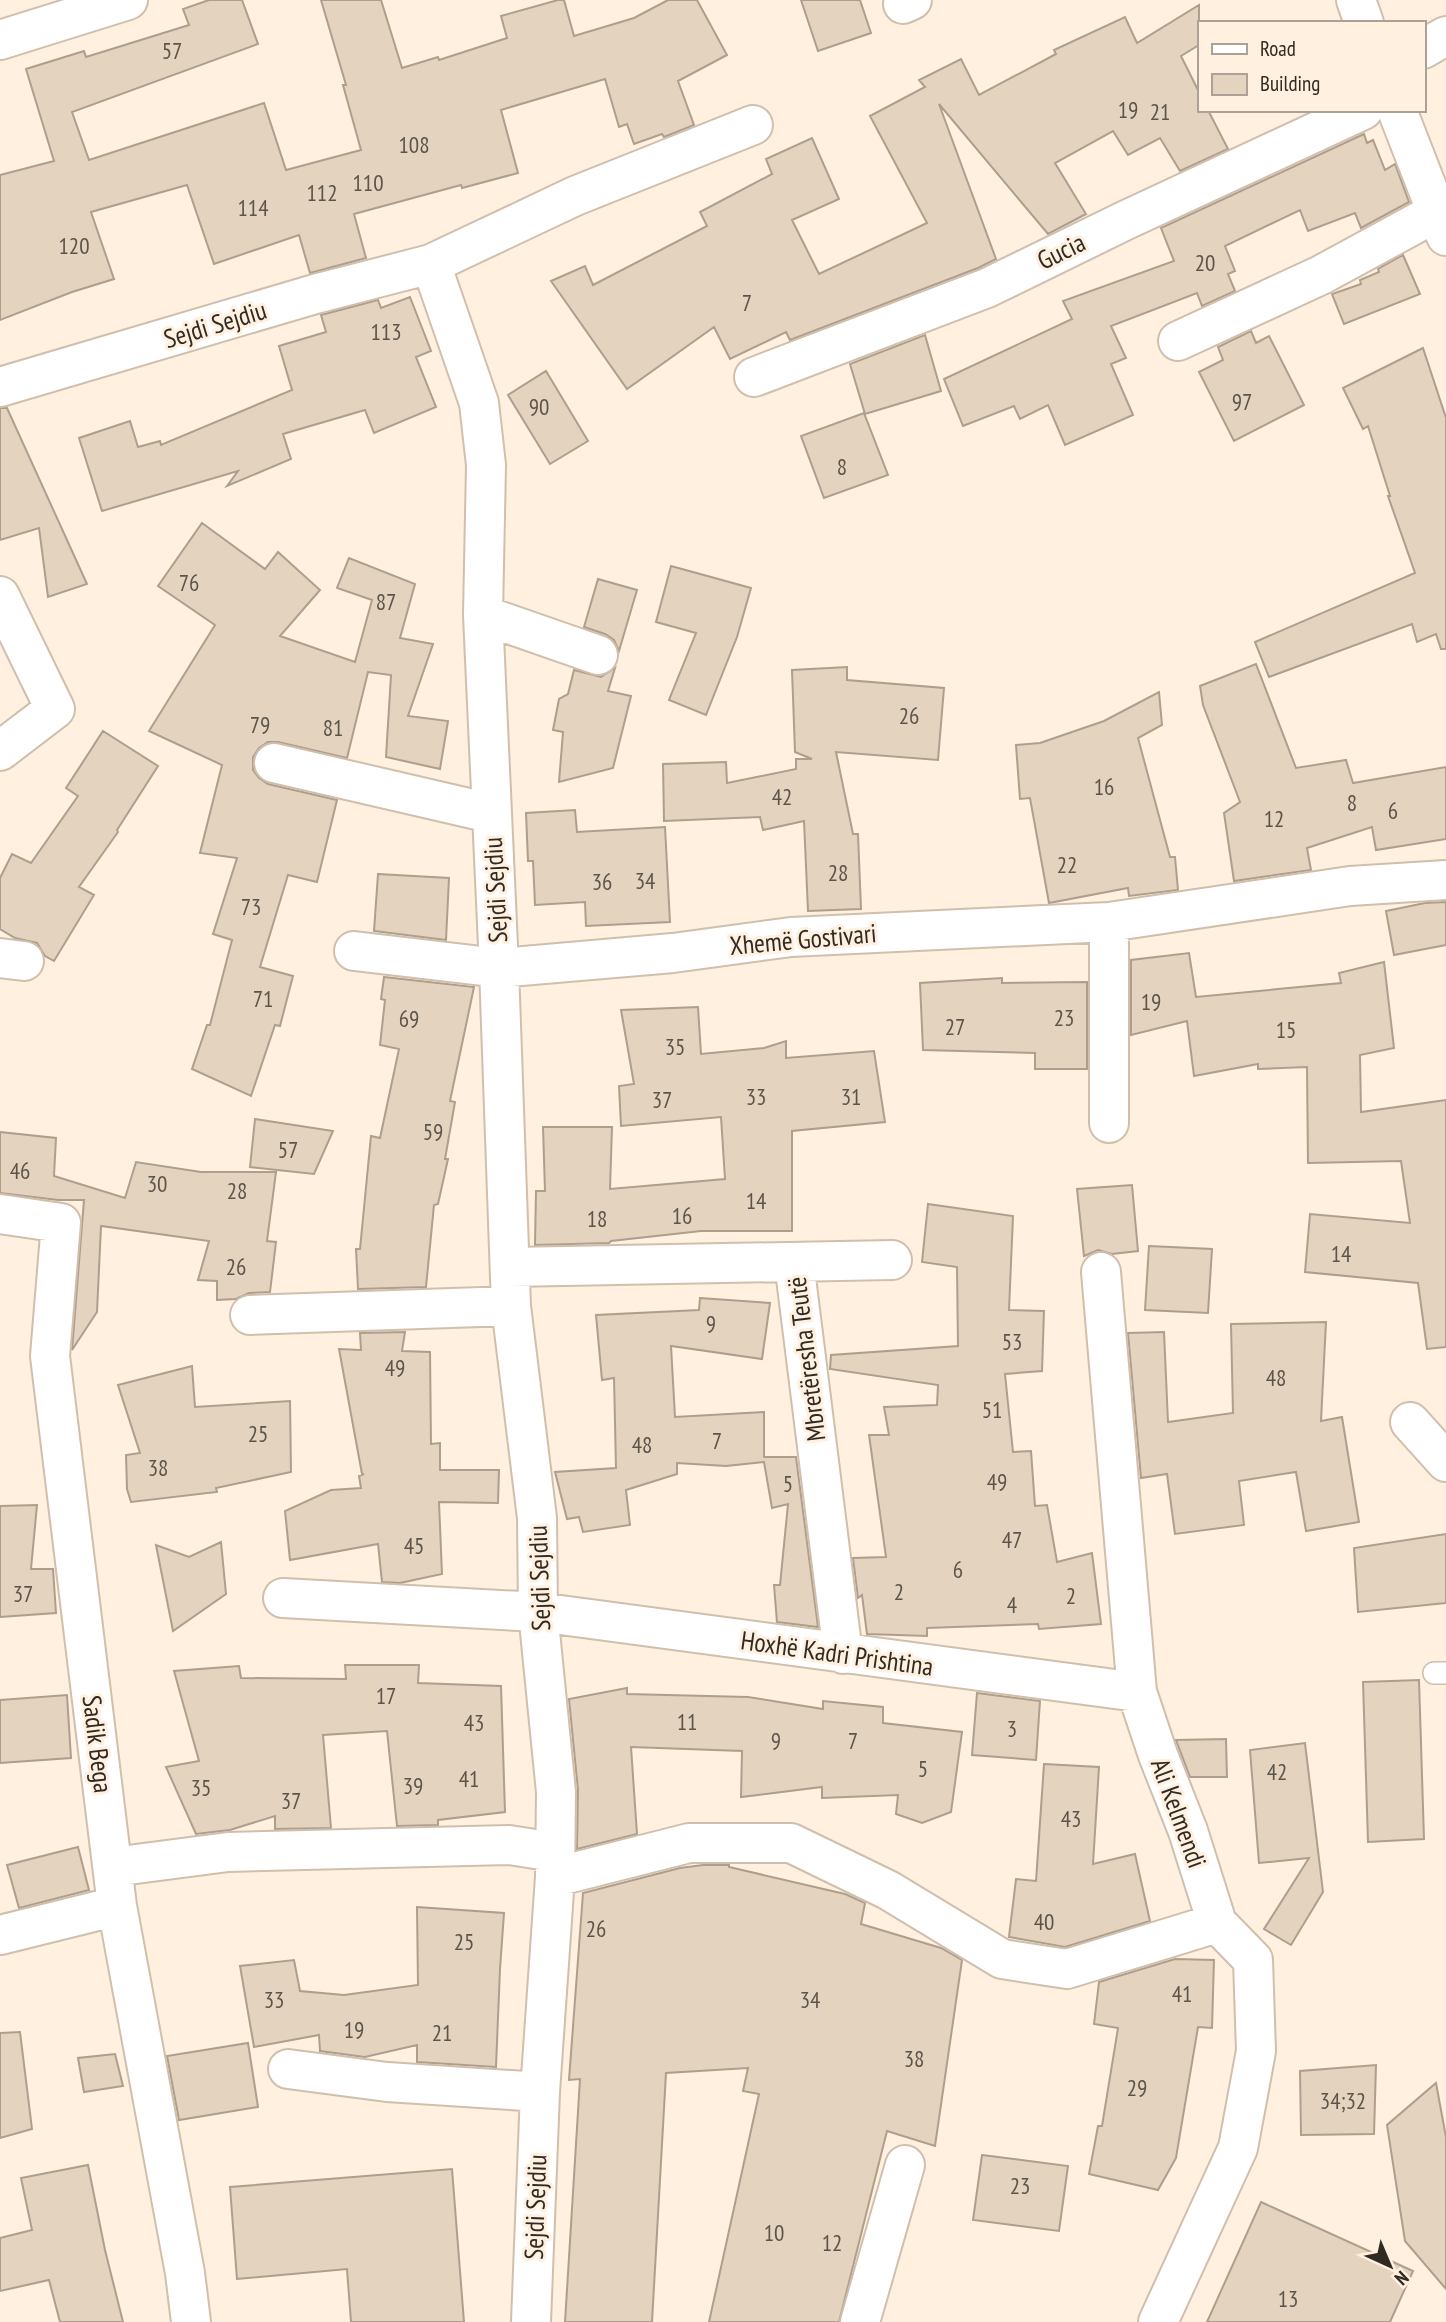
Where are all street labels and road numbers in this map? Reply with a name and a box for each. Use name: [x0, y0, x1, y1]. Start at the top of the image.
street label: Gucia: [1032, 225, 1090, 277]
street label: Sejdi Sejdiu: [160, 293, 270, 355]
street label: Sejdi Sejdiu: [476, 836, 514, 944]
street label: Xhemë Gostivari: [728, 916, 878, 962]
street label: Mbretëresha Teutë: [780, 1275, 832, 1443]
street label: Sejdi Sejdiu: [521, 1525, 557, 1631]
street label: Hoxhë Kadri Prishtina: [739, 1623, 935, 1683]
street label: Sadik Bega: [76, 1693, 120, 1795]
street label: Ali Kelmendi: [1144, 1754, 1214, 1872]
street label: Sejdi Sejdiu: [517, 2154, 553, 2260]

